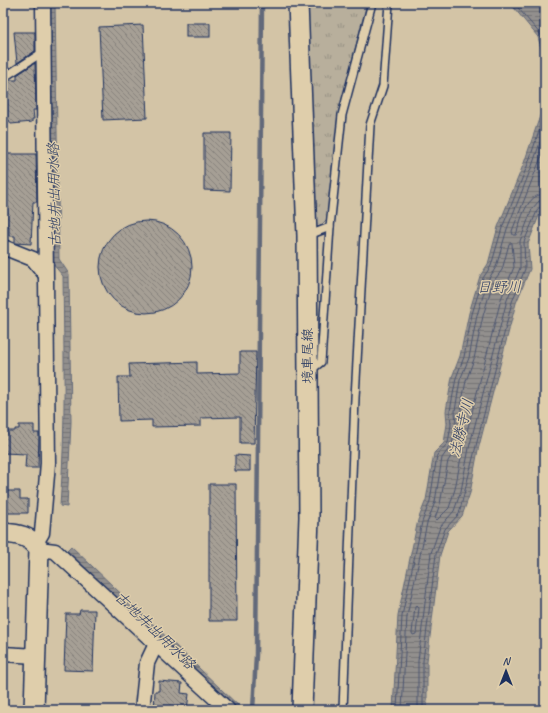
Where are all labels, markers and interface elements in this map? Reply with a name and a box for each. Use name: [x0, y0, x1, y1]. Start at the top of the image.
water label: 古地井出用水路: [44, 141, 65, 248]
water label: 日野川: [476, 278, 522, 297]
street label: 境車尾線: [299, 328, 316, 384]
water label: 法勝寺川: [445, 397, 478, 460]
water label: 古地井出用水路: [110, 587, 200, 674]
north arrow: [486, 651, 526, 691]
text: N: [503, 654, 512, 668]

